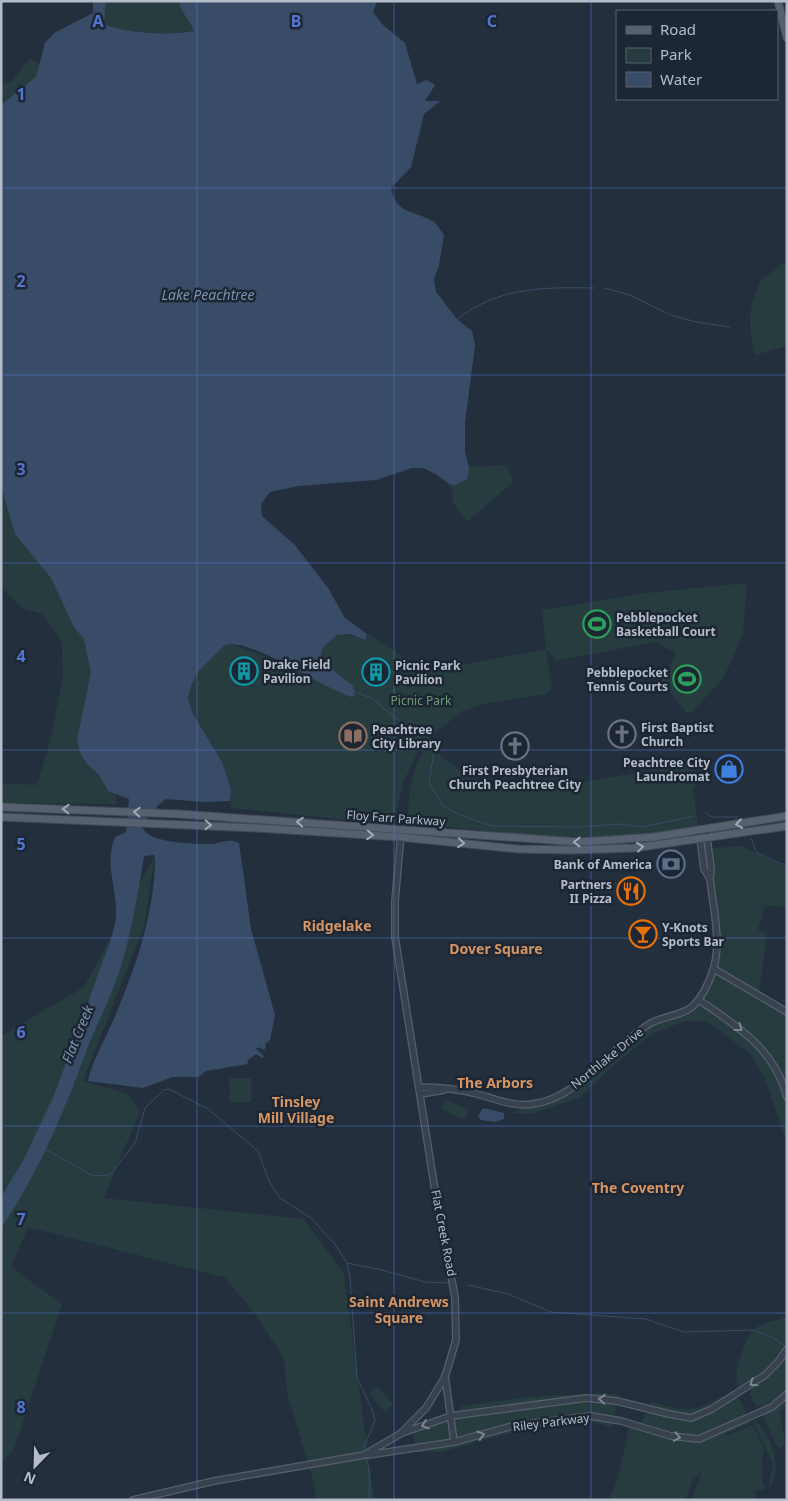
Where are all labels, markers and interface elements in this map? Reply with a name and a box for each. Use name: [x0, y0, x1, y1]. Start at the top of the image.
text: A: [92, 10, 104, 32]
text: B: [291, 10, 301, 32]
text: C: [487, 10, 497, 32]
legend: [616, 10, 778, 100]
text: Road: [660, 19, 696, 39]
text: Park: [660, 44, 692, 64]
text: Water: [660, 69, 702, 89]
text: 1: [16, 83, 26, 105]
text: 2: [16, 270, 26, 292]
water label: Lake Peachtree: [161, 285, 255, 304]
text: 3: [16, 458, 26, 480]
sports icon: Pebblepocket Basketball Court: [582, 609, 612, 639]
place label: Pebblepocket Basketball Court: [616, 609, 716, 640]
text: 4: [16, 645, 26, 667]
building icon: Drake Field Pavilion: [229, 656, 259, 686]
place label: Drake Field Pavilion: [263, 656, 330, 687]
building icon: Picnic Park Pavilion: [361, 657, 391, 687]
place label: Picnic Park Pavilion: [395, 657, 461, 688]
place label: Pebblepocket Tennis Courts: [586, 664, 668, 695]
sports icon: Pebblepocket Tennis Courts: [672, 664, 702, 694]
park label: Picnic Park: [391, 692, 452, 709]
church icon: First Baptist Church: [607, 719, 637, 749]
place label: First Baptist Church: [641, 719, 714, 750]
library icon: Peachtree City Library: [338, 721, 368, 751]
place label: Peachtree City Library: [372, 721, 441, 752]
church icon: First Presbyterian Church Peachtree City: [500, 731, 530, 761]
place label: Peachtree City Laundromat: [623, 754, 710, 785]
shop icon: Peachtree City Laundromat: [714, 754, 744, 784]
place label: First Presbyterian Church Peachtree City: [449, 762, 581, 793]
one-way arrow: [62, 804, 70, 814]
street label: Floy Farr Parkway: [346, 806, 447, 830]
one-way arrow: [133, 807, 141, 818]
one-way arrow: [296, 817, 304, 828]
one-way arrow: [734, 818, 742, 829]
one-way arrow: [204, 819, 212, 830]
one-way arrow: [366, 829, 374, 840]
text: 5: [16, 833, 26, 855]
one-way arrow: [457, 837, 465, 848]
one-way arrow: [573, 837, 581, 847]
one-way arrow: [637, 842, 645, 853]
bank icon: Bank of America: [656, 849, 686, 879]
place label: Bank of America: [554, 856, 652, 873]
place label: Partners II Pizza: [560, 876, 612, 907]
restaurant icon: Partners II Pizza: [616, 876, 646, 906]
district label: Ridgelake: [302, 916, 372, 935]
bar icon: Y-Knots Sports Bar: [628, 919, 658, 949]
place label: Y-Knots Sports Bar: [662, 919, 725, 950]
district label: Dover Square: [449, 939, 543, 958]
water label: Flat Creek: [57, 1001, 98, 1066]
text: 6: [16, 1021, 26, 1043]
one-way arrow: [733, 1022, 743, 1031]
street label: Northlake Drive: [567, 1023, 647, 1093]
district label: The Arbors: [457, 1073, 533, 1092]
district label: Tinsley Mill Village: [258, 1092, 334, 1127]
district label: The Coventry: [592, 1178, 684, 1197]
street label: Flat Creek Road: [427, 1188, 461, 1278]
text: 7: [16, 1208, 26, 1230]
district label: Saint Andrews Square: [349, 1292, 449, 1327]
one-way arrow: [749, 1377, 759, 1386]
one-way arrow: [598, 1394, 606, 1405]
text: 8: [16, 1396, 26, 1418]
street label: Riley Parkway: [512, 1409, 591, 1435]
one-way arrow: [421, 1419, 430, 1429]
one-way arrow: [476, 1431, 484, 1441]
one-way arrow: [672, 1432, 681, 1442]
north arrow: [10, 1441, 60, 1491]
text: N: [21, 1467, 39, 1489]

